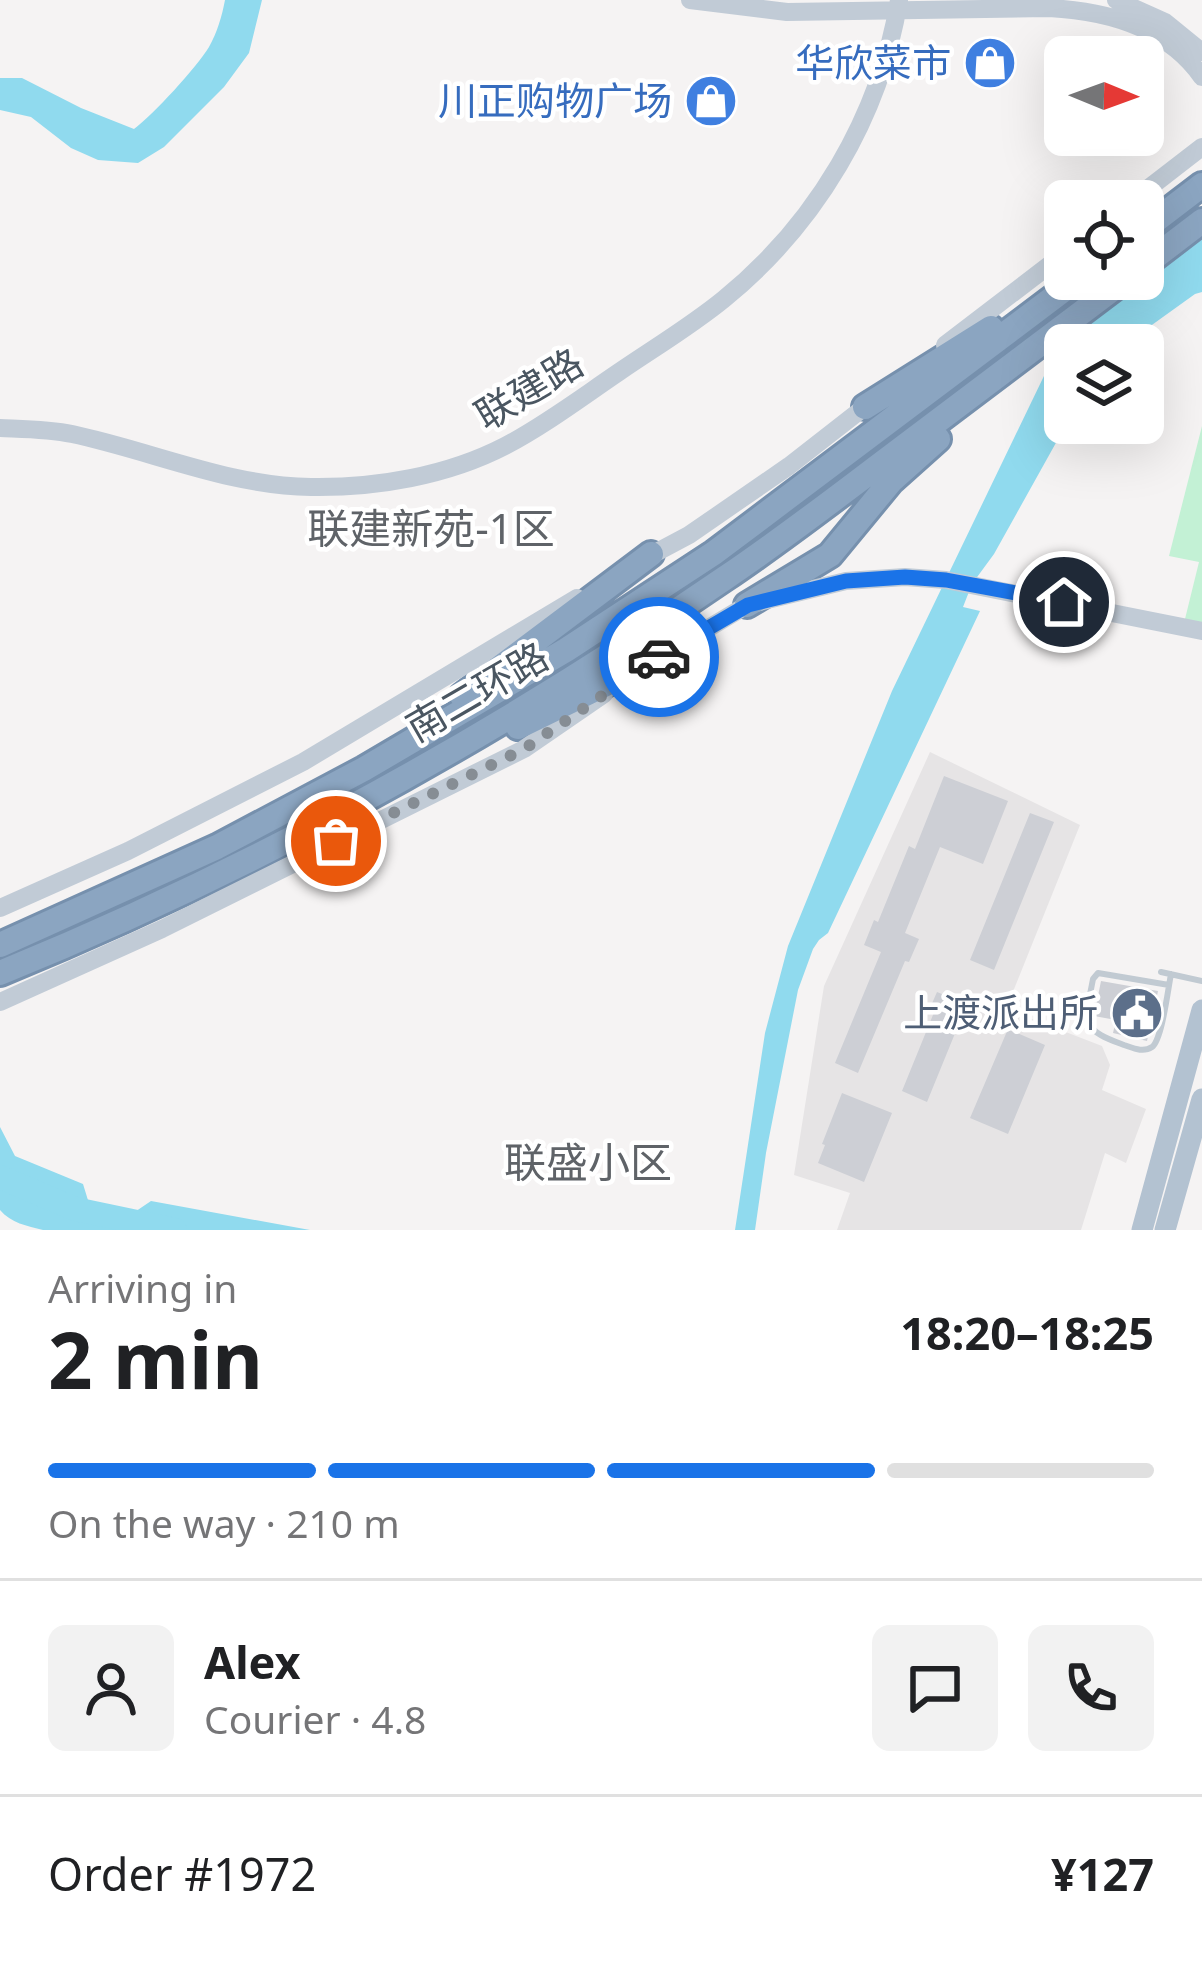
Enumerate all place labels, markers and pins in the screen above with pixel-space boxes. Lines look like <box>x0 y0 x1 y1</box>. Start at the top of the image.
place label: 华欣菜市 <box>795 35 951 88</box>
shop icon: 华欣菜市 <box>962 35 1018 91</box>
place label: 川正购物广场 <box>438 73 672 126</box>
shop icon: 川正购物广场 <box>683 73 739 129</box>
pin <box>1013 551 1115 653</box>
pin <box>285 790 387 892</box>
place label: 上渡派出所 <box>903 985 1098 1038</box>
public building icon: 上渡派出所 <box>1109 985 1165 1041</box>

